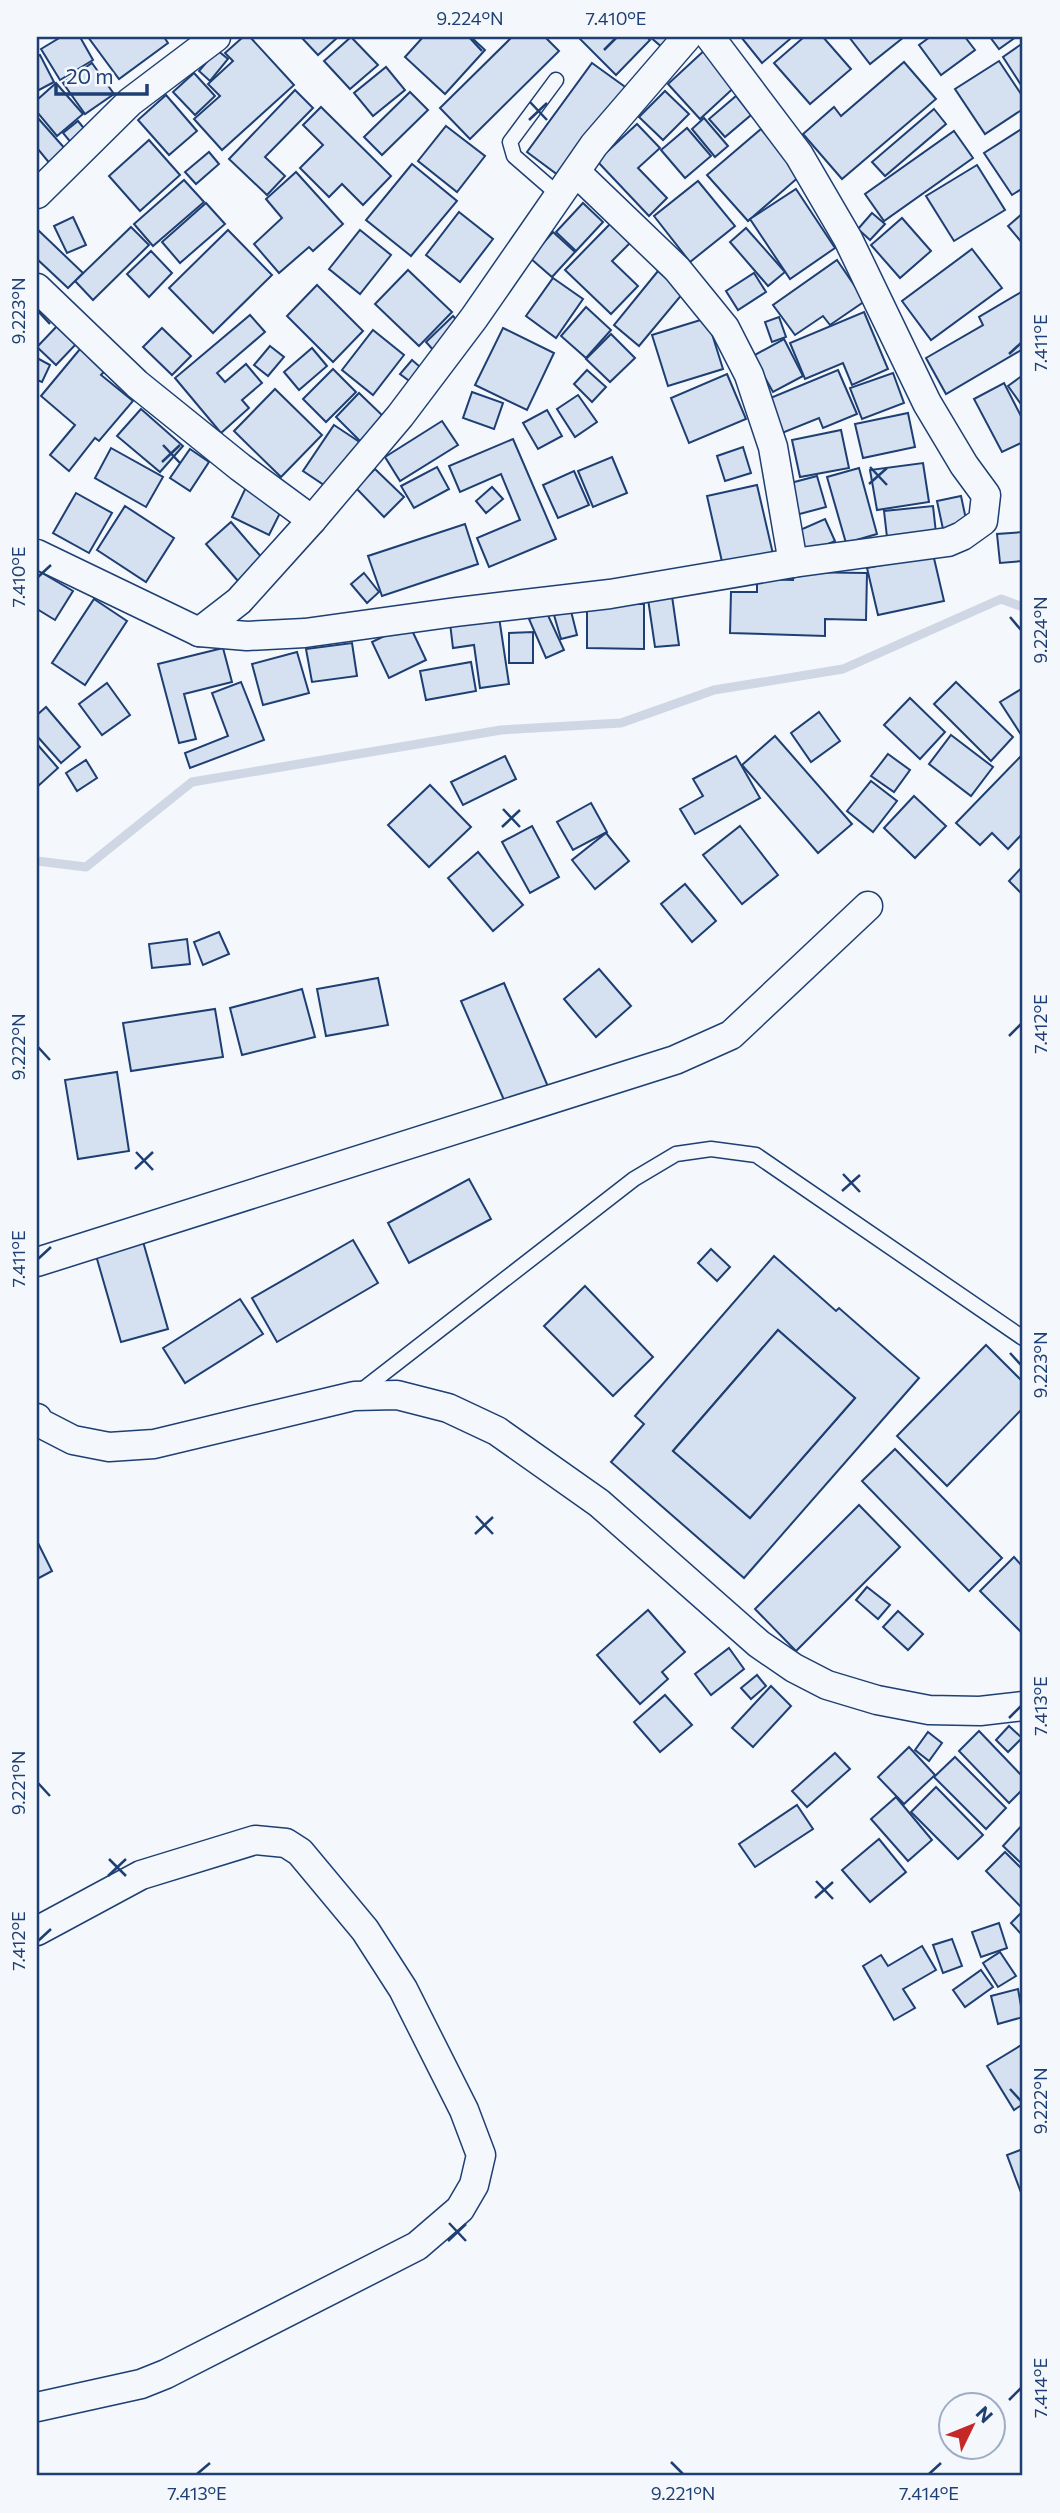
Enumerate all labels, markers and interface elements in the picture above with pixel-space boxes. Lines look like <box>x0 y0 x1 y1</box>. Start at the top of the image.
text: 9.224°N <box>436 7 504 29</box>
text: 7.410°E <box>585 7 647 29</box>
scale bar <box>56 52 147 96</box>
text: 20 m <box>66 63 114 88</box>
text: 9.223°N <box>7 277 29 345</box>
text: 7.411°E <box>1029 314 1051 372</box>
text: 7.410°E <box>7 546 29 608</box>
text: 9.224°N <box>1029 596 1051 664</box>
text: 7.412°E <box>1029 994 1051 1054</box>
text: 9.222°N <box>7 1014 29 1081</box>
text: 7.411°E <box>7 1230 29 1288</box>
text: 9.223°N <box>1029 1331 1051 1399</box>
text: 7.413°E <box>1029 1676 1051 1736</box>
text: 9.221°N <box>7 1751 29 1815</box>
text: 7.412°E <box>7 1911 29 1971</box>
text: 9.222°N <box>1029 2068 1051 2135</box>
text: 7.414°E <box>1029 2358 1051 2418</box>
north arrow <box>937 2390 1007 2460</box>
text: N <box>972 2401 998 2427</box>
text: 7.413°E <box>167 2482 227 2504</box>
text: 9.221°N <box>651 2482 715 2504</box>
text: 7.414°E <box>899 2482 959 2504</box>

